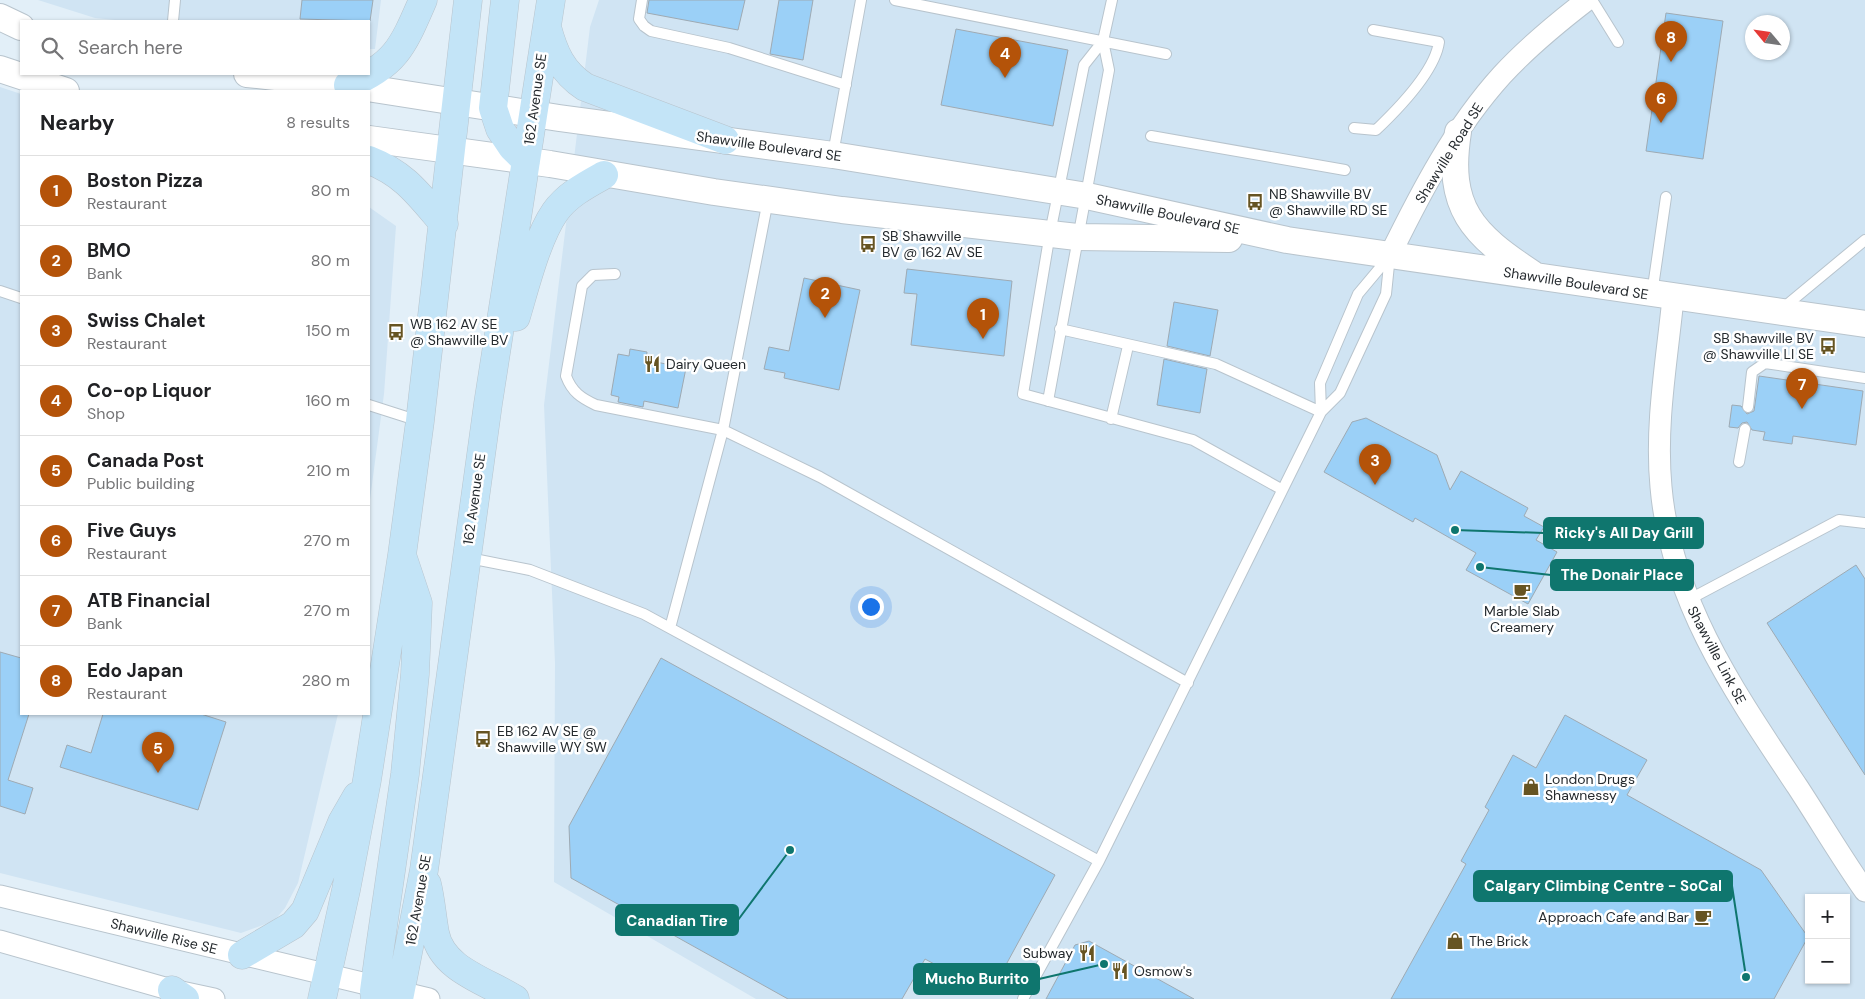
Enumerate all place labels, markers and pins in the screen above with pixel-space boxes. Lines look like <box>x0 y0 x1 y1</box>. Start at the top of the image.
pin: 8 <box>1655 21 1687 62</box>
pin: 4 <box>989 37 1021 78</box>
pin: 6 <box>1645 82 1677 123</box>
place label: NB Shawville BV @ Shawville RD SE <box>1269 185 1388 219</box>
bus stop icon: NB Shawville BV @ Shawville RD SE <box>1245 192 1265 212</box>
place label: SB Shawville BV @ 162 AV SE <box>882 227 983 261</box>
bus stop icon: SB Shawville BV @ 162 AV SE <box>858 234 878 254</box>
pin: 2 <box>809 277 841 318</box>
pin: 1 <box>967 298 999 339</box>
place label: WB 162 AV SE @ Shawville BV <box>410 315 509 349</box>
bus stop icon: WB 162 AV SE @ Shawville BV <box>386 322 406 342</box>
place label: SB Shawville BV @ Shawville LI SE <box>1703 329 1815 363</box>
bus stop icon: SB Shawville BV @ Shawville LI SE <box>1818 336 1838 356</box>
restaurant icon: Dairy Queen <box>642 354 662 374</box>
place label: Dairy Queen <box>666 355 746 373</box>
pin: 7 <box>1786 368 1818 409</box>
pin: 3 <box>1359 444 1391 485</box>
callout: Ricky's All Day Grill <box>1544 518 1703 548</box>
callout: The Donair Place <box>1551 560 1693 590</box>
cafe icon: Marble Slab Creamery <box>1512 581 1532 601</box>
place label: Marble Slab Creamery <box>1484 602 1560 636</box>
place label: EB 162 AV SE @ Shawville WY SW <box>497 722 607 756</box>
bus stop icon: EB 162 AV SE @ Shawville WY SW <box>473 729 493 749</box>
pin: 5 <box>142 732 174 773</box>
place label: London Drugs Shawnessy <box>1545 770 1635 804</box>
shop icon: London Drugs Shawnessy <box>1521 777 1541 797</box>
callout: Calgary Climbing Centre - SoCal <box>1474 871 1732 901</box>
callout: Canadian Tire <box>616 905 738 935</box>
cafe icon: Approach Cafe and Bar <box>1693 907 1713 927</box>
place label: Approach Cafe and Bar <box>1538 908 1689 926</box>
shop icon: The Brick <box>1445 931 1465 951</box>
place label: The Brick <box>1469 932 1529 950</box>
restaurant icon: Subway <box>1077 943 1097 963</box>
place label: Subway <box>1023 944 1073 962</box>
restaurant icon: Osmow's <box>1110 961 1130 981</box>
place label: Osmow's <box>1134 962 1192 980</box>
callout: Mucho Burrito <box>914 964 1039 994</box>

